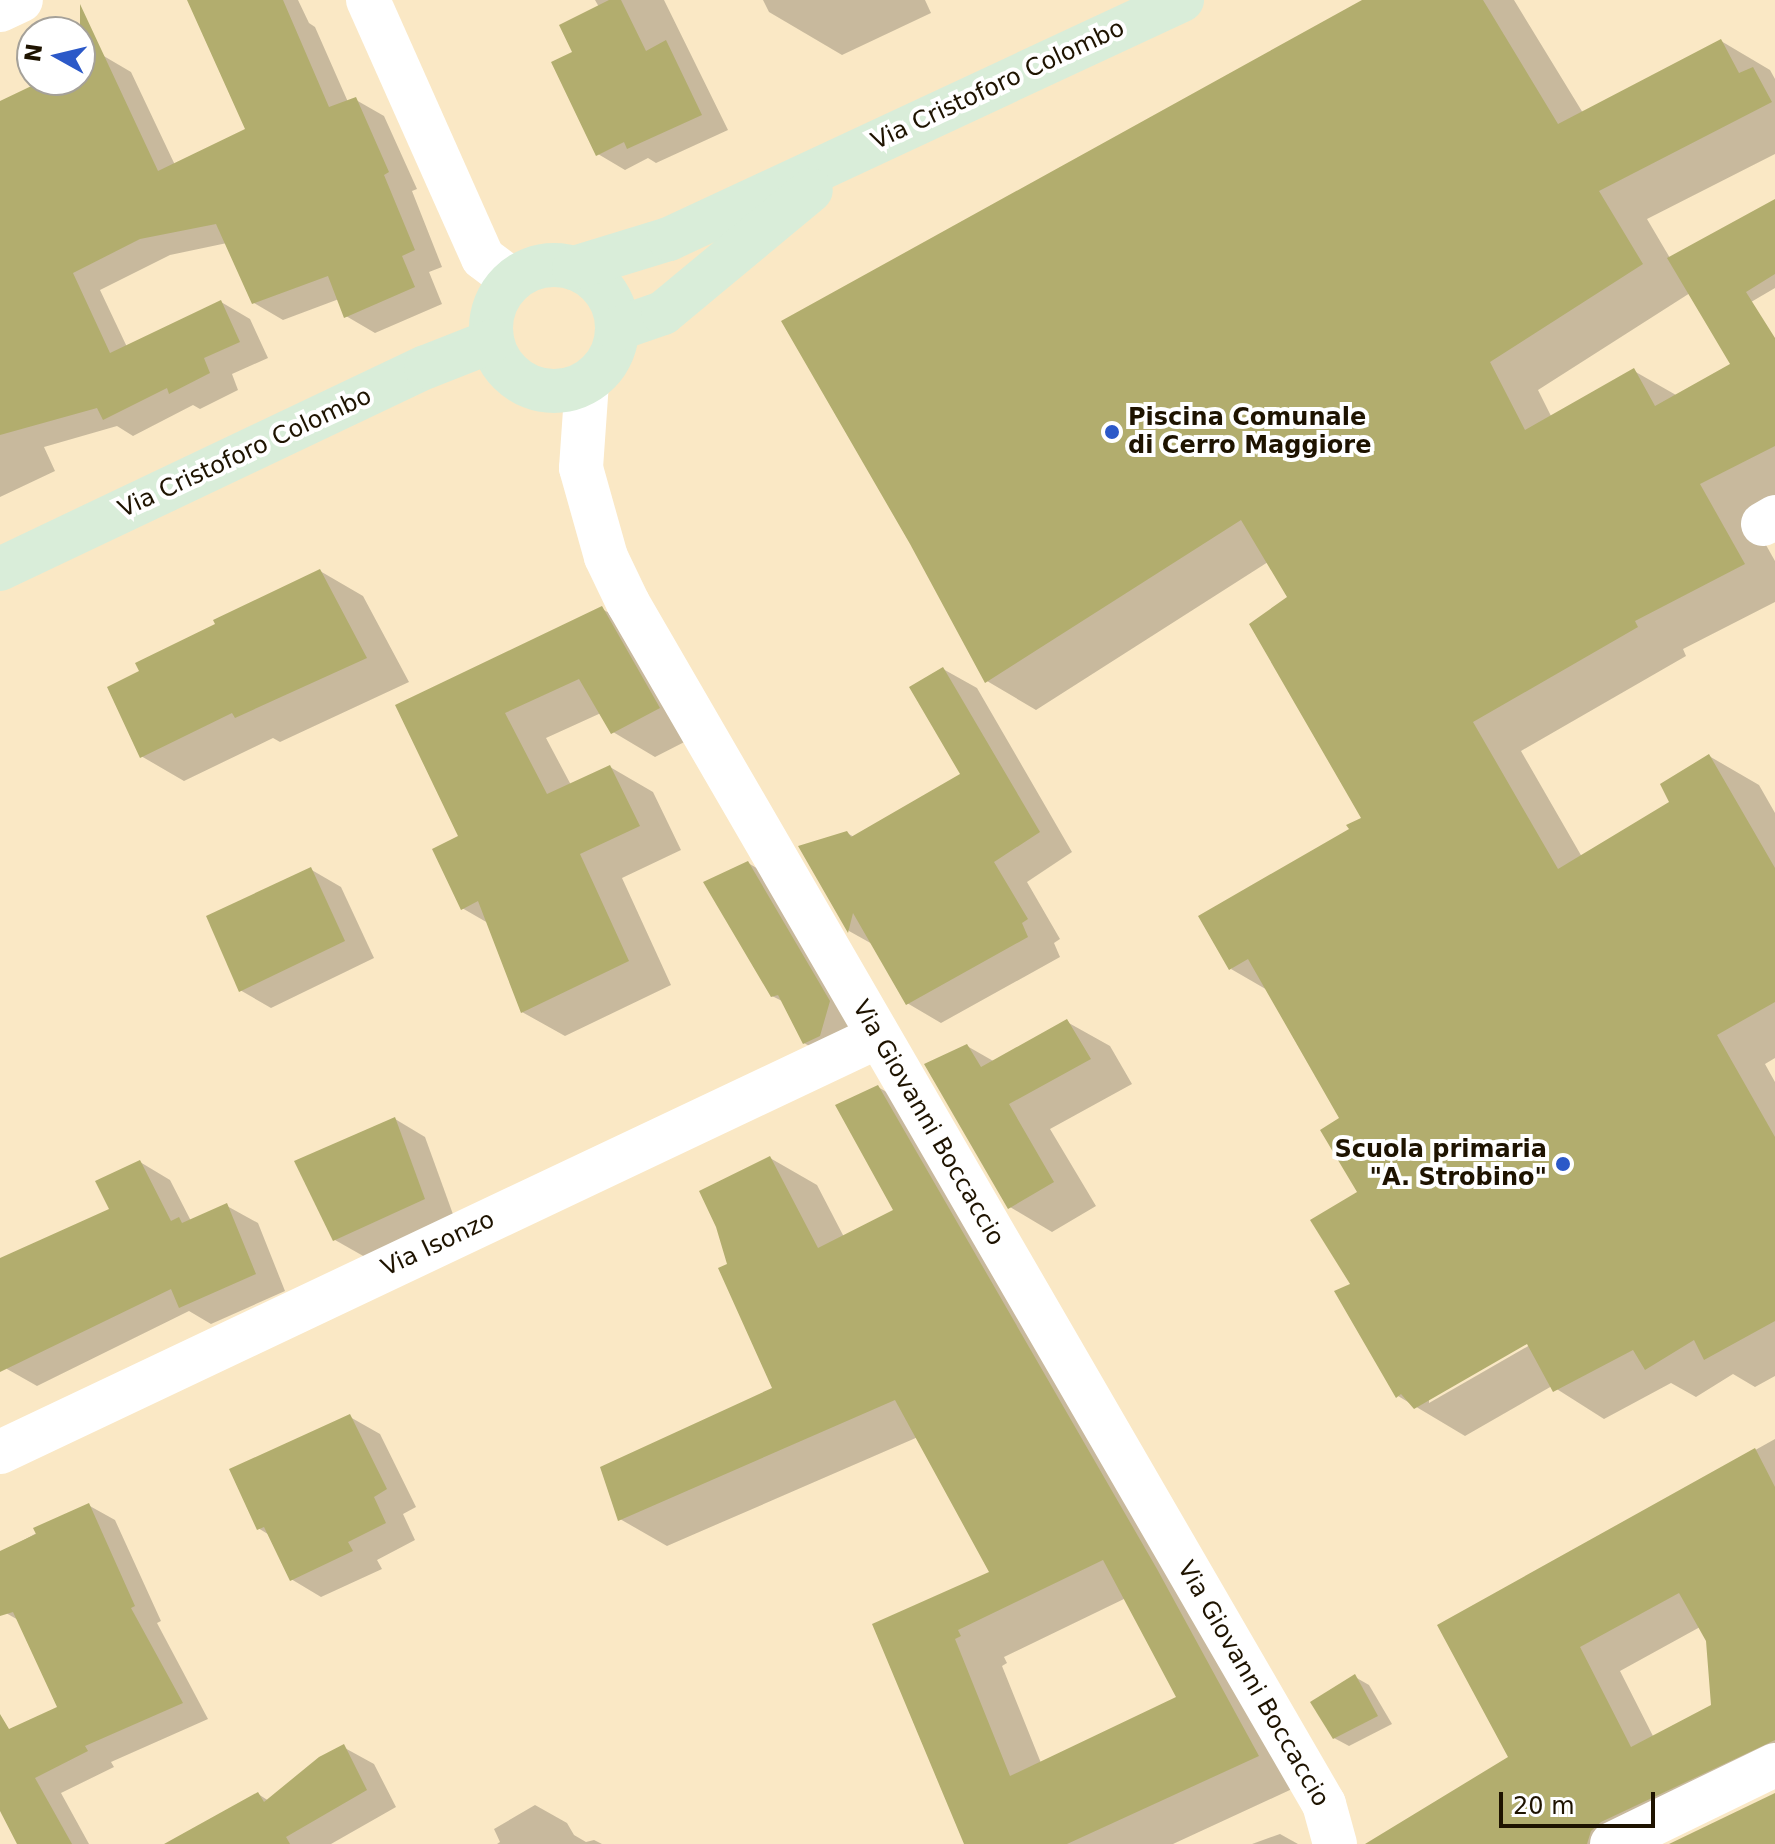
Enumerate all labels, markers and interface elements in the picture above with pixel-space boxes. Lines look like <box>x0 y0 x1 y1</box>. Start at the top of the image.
street label: Via Cristoforo Colombo <box>867 14 1129 156</box>
north arrow <box>16 16 96 96</box>
text: N <box>20 42 47 64</box>
street label: Via Cristoforo Colombo <box>114 382 376 524</box>
place label: Piscina Comunale di Cerro Maggiore <box>1128 404 1371 460</box>
marker: Piscina Comunale di Cerro Maggiore <box>1103 423 1121 441</box>
street label: Via Giovanni Boccaccio <box>846 995 1010 1251</box>
place label: Scuola primaria "A. Strobino" <box>1334 1136 1547 1192</box>
marker: Scuola primaria "A. Strobino" <box>1554 1155 1572 1173</box>
street label: Via Isonzo <box>377 1205 499 1283</box>
street label: Via Giovanni Boccaccio <box>1171 1556 1335 1812</box>
scale bar <box>1503 1776 1659 1826</box>
text: 20 m <box>1513 1792 1575 1820</box>

